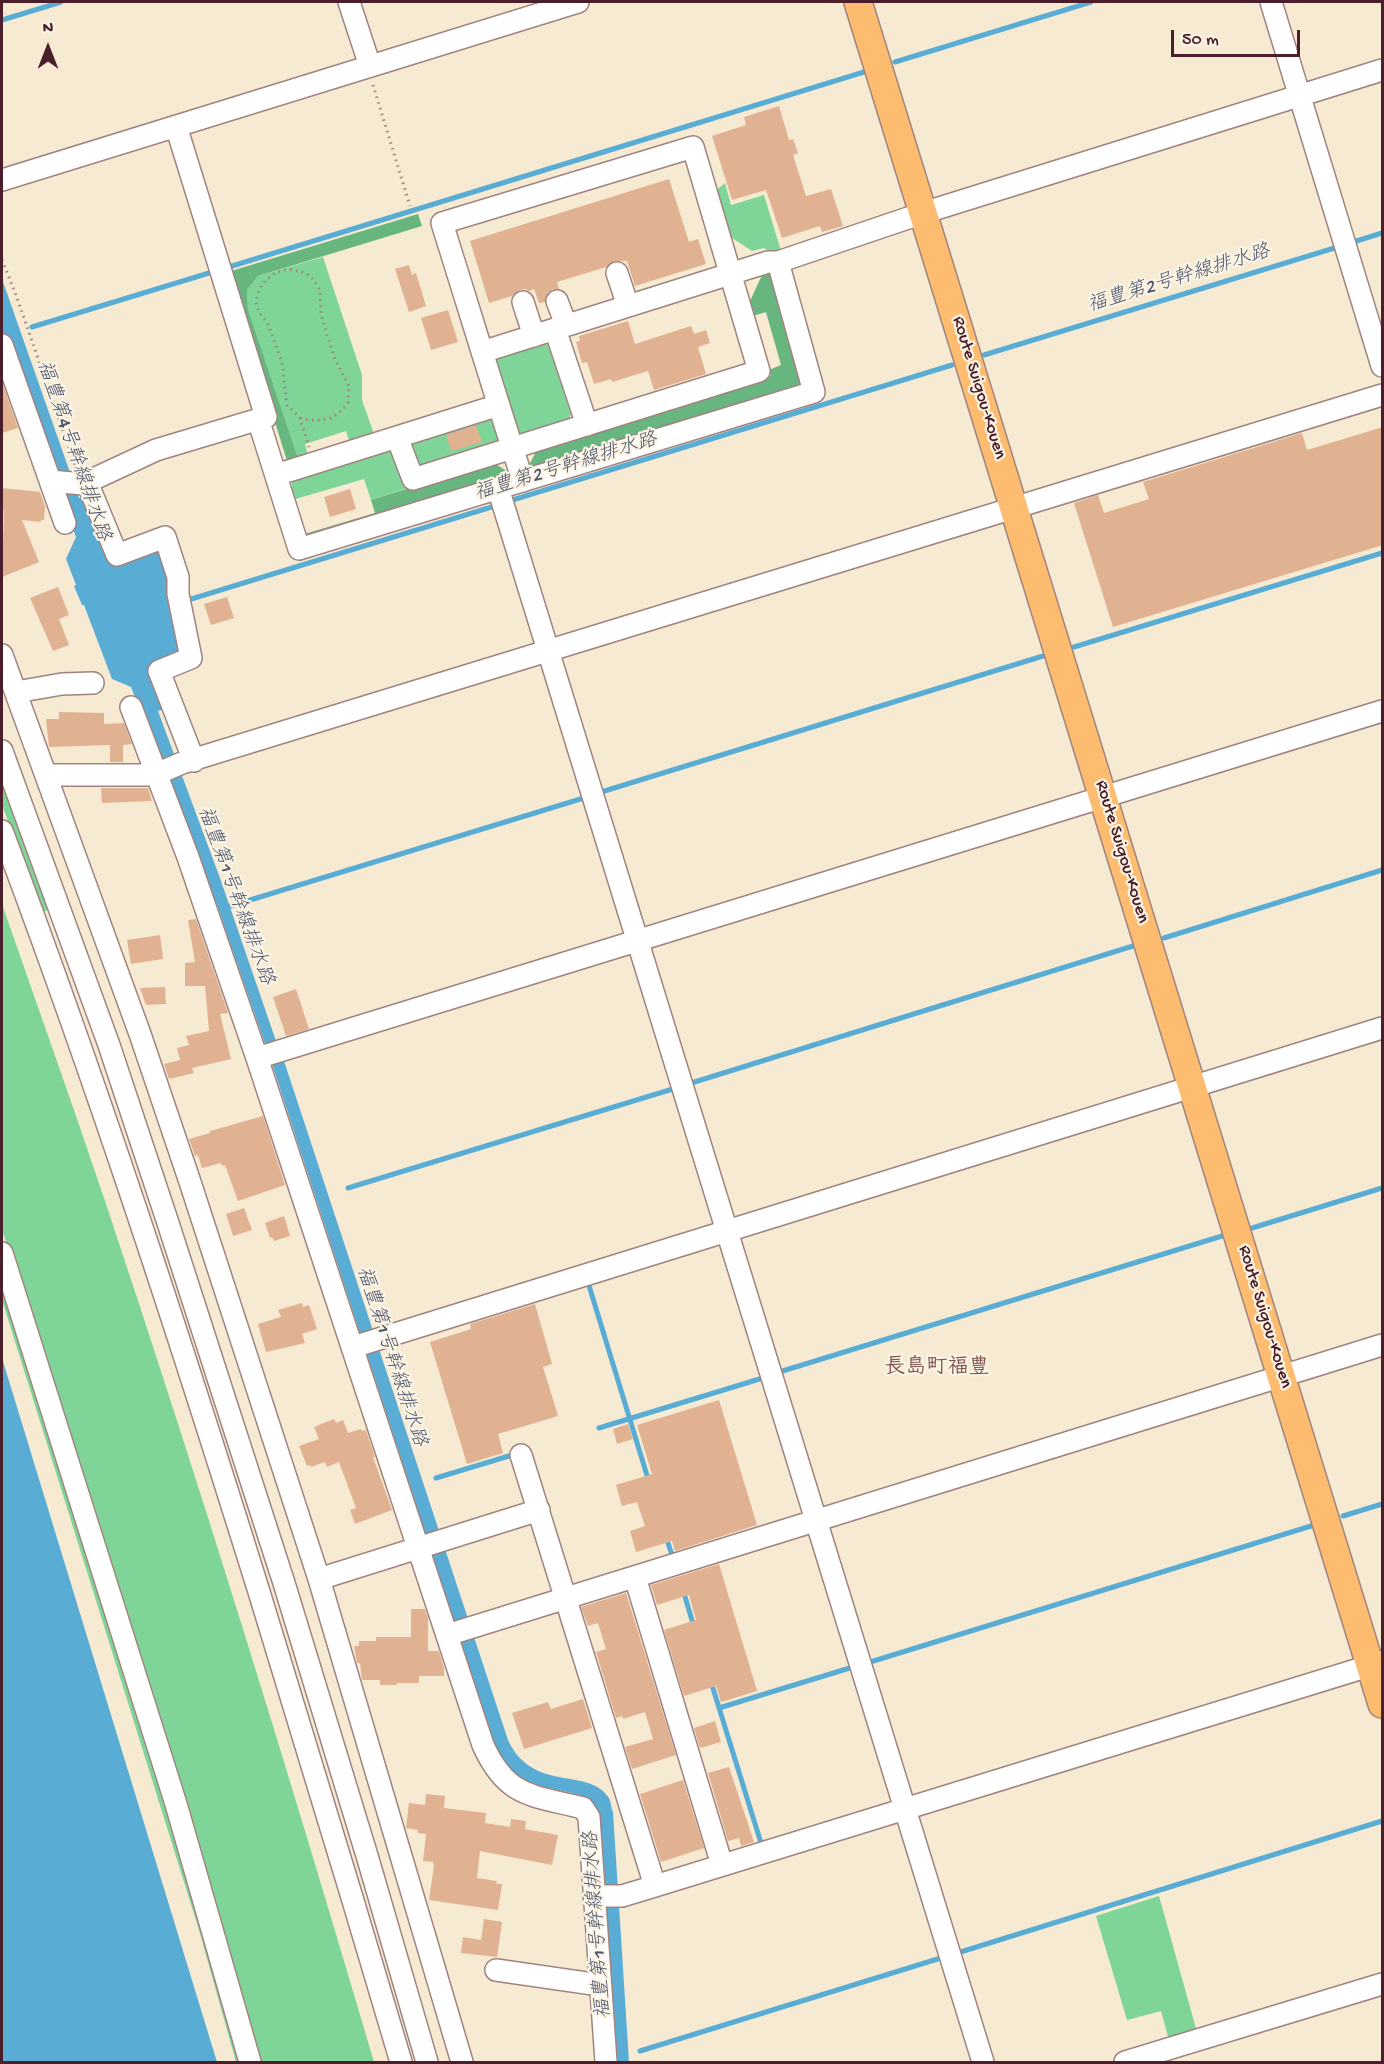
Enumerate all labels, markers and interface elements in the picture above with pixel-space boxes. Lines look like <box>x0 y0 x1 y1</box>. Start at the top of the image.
north arrow <box>18 18 78 78</box>
scale bar <box>1174 18 1303 56</box>
text: N <box>43 20 53 39</box>
text: 50 m <box>1182 30 1219 51</box>
water label: 福豊第2号幹線排水路 <box>1085 241 1273 319</box>
street label: Route Suigou-Kouen <box>946 314 1010 462</box>
water label: 福豊第4号幹線排水路 <box>30 358 114 544</box>
water label: 福豊第2号幹線排水路 <box>472 429 660 507</box>
street label: Route Suigou-Kouen <box>1089 778 1153 926</box>
water label: 福豊第1号幹線排水路 <box>191 804 277 988</box>
street label: Route Suigou-Kouen <box>1232 1243 1296 1391</box>
water label: 福豊第1号幹線排水路 <box>350 1264 430 1450</box>
district label: 長島町福豊 <box>885 1356 989 1382</box>
water label: 福豊第1号幹線排水路 <box>580 1830 618 2020</box>

